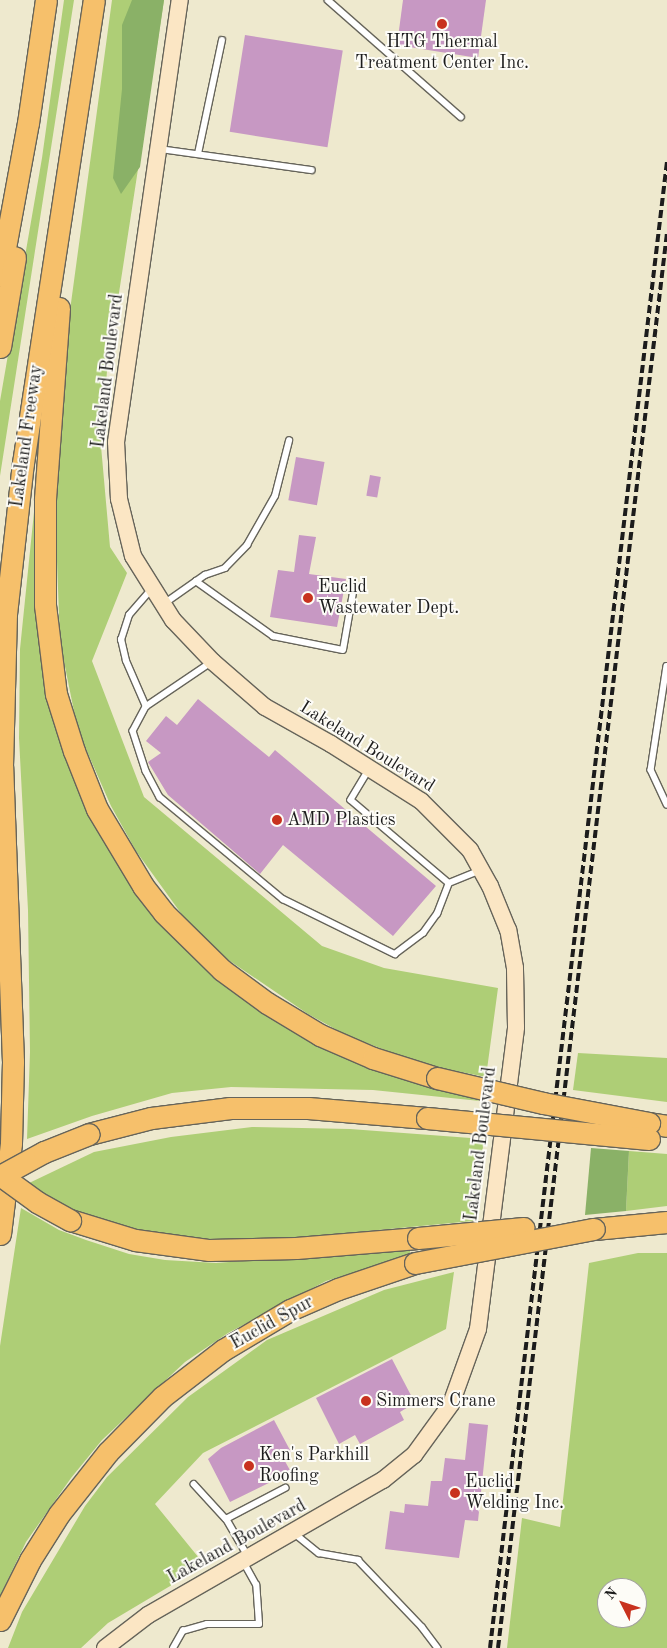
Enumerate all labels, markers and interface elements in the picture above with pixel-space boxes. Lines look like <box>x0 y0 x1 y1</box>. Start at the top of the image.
marker: HTG Thermal Treatment Center Inc. <box>436 18 448 30</box>
place label: HTG Thermal Treatment Center Inc. <box>355 32 529 74</box>
street label: Lakeland Boulevard <box>88 293 128 449</box>
street label: Lakeland Freeway <box>6 363 48 509</box>
place label: Euclid Wastewater Dept. <box>318 577 459 620</box>
marker: Euclid Wastewater Dept. <box>302 592 314 604</box>
street label: Lakeland Boulevard <box>295 697 439 797</box>
place label: AMD Plastics <box>287 809 396 831</box>
marker: AMD Plastics <box>271 814 283 826</box>
street label: Lakeland Boulevard <box>461 1066 501 1222</box>
street label: Euclid Spur <box>227 1291 317 1355</box>
place label: Simmers Crane <box>376 1390 495 1412</box>
marker: Simmers Crane <box>360 1395 372 1407</box>
place label: Ken's Parkhill Roofing <box>259 1445 369 1488</box>
marker: Ken's Parkhill Roofing <box>243 1460 255 1472</box>
place label: Euclid Welding Inc. <box>465 1472 564 1515</box>
marker: Euclid Welding Inc. <box>449 1487 461 1499</box>
street label: Lakeland Boulevard <box>164 1495 310 1589</box>
north arrow <box>597 1578 647 1628</box>
text: N <box>603 1585 620 1602</box>

